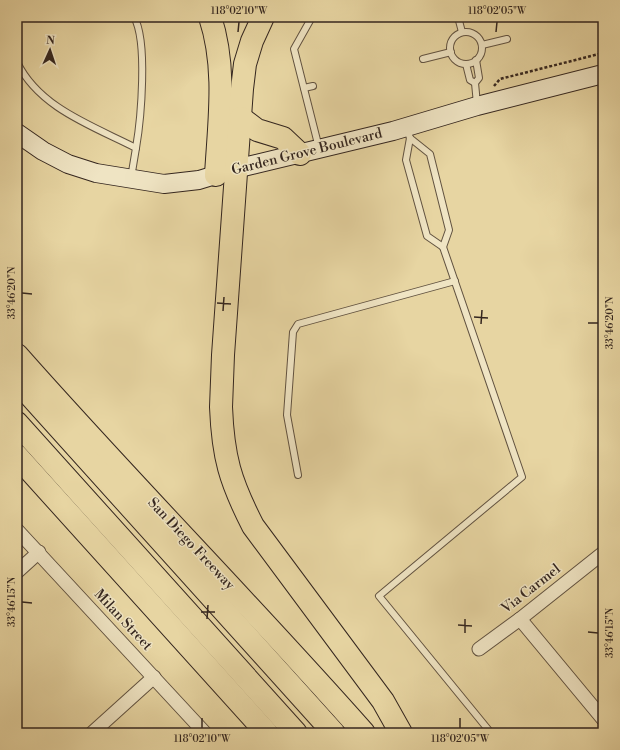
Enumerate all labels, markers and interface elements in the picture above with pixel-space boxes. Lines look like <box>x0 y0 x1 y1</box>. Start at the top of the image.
text: 118°02'10"W <box>211 5 268 17</box>
text: 118°02'05"W <box>468 5 527 17</box>
north arrow <box>30 30 70 70</box>
text: N <box>46 34 55 48</box>
street label: Garden Grove Boulevard <box>230 125 384 179</box>
text: 33°46'20"N <box>6 266 18 319</box>
text: 33°46'20"N <box>604 296 616 349</box>
street label: San Diego Freeway <box>144 494 238 594</box>
street label: Via Carmel <box>497 560 564 618</box>
text: 33°46'15"N <box>6 576 18 627</box>
street label: Milan Street <box>90 586 156 654</box>
text: 33°46'15"N <box>604 607 616 658</box>
text: 118°02'10"W <box>174 733 231 745</box>
text: 118°02'05"W <box>431 733 490 745</box>

